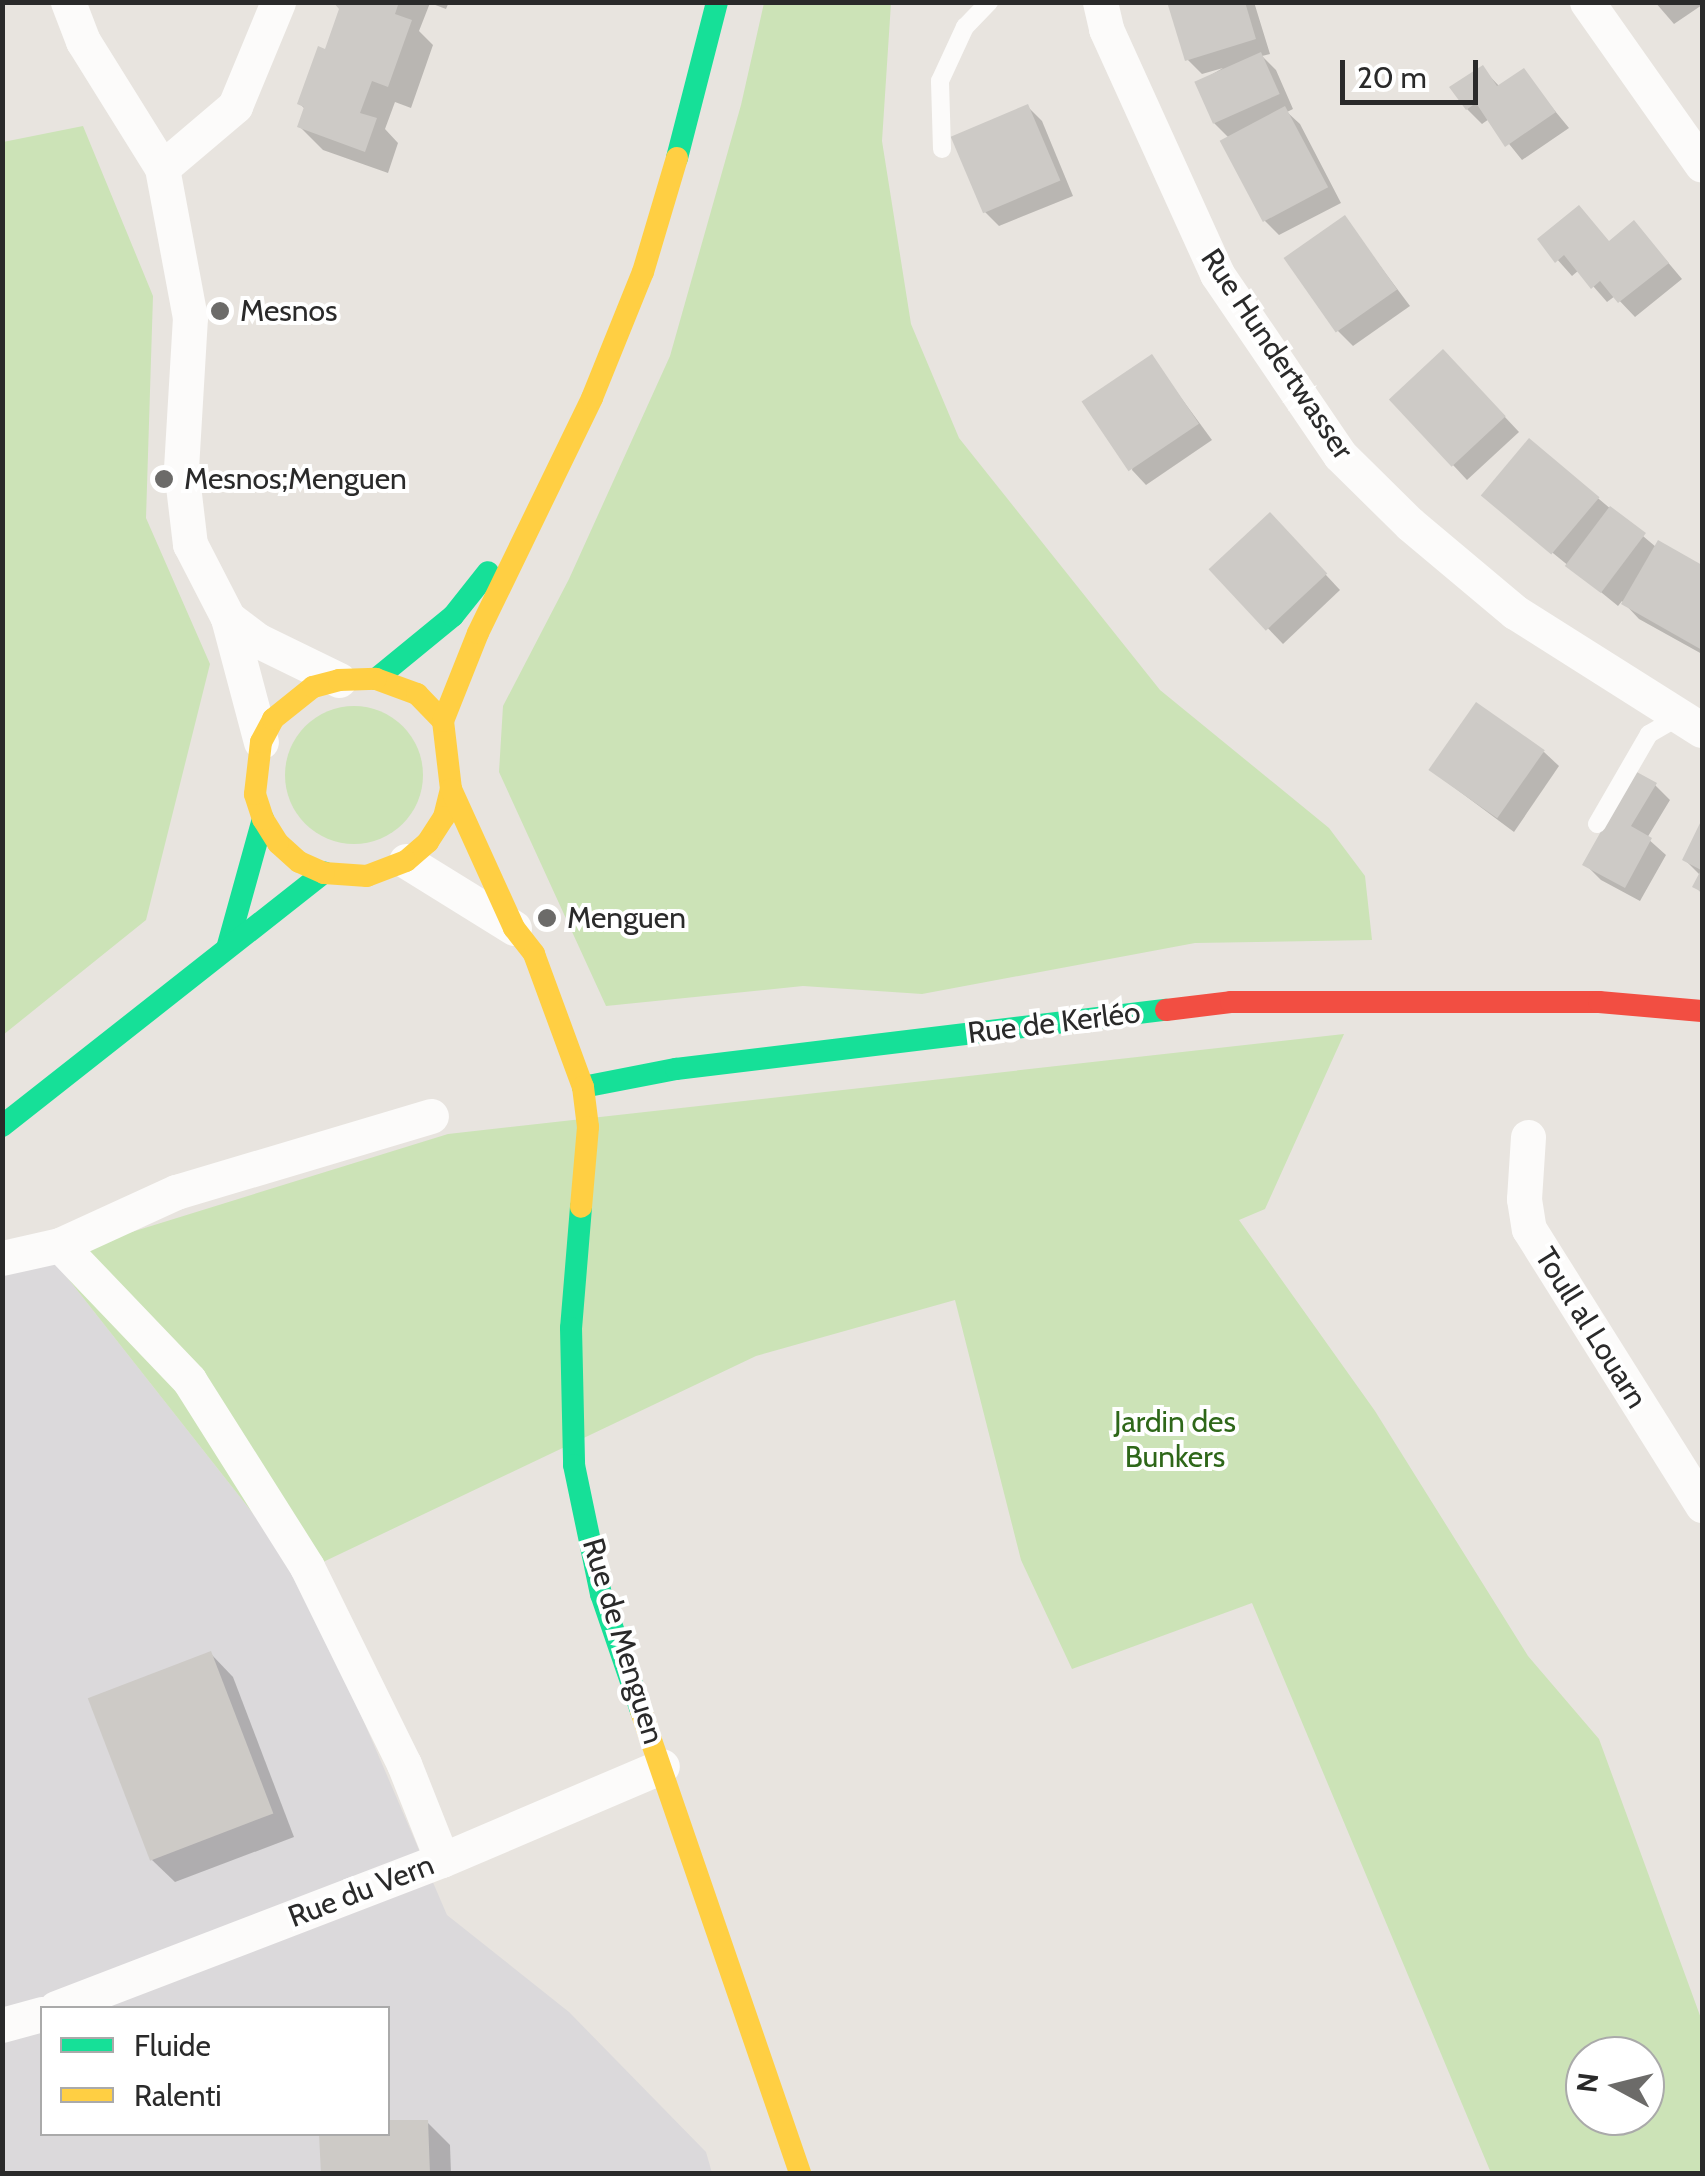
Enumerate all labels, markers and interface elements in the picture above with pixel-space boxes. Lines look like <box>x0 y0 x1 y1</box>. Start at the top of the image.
scale bar <box>1345 40 1482 102</box>
text: 20 m <box>1357 59 1427 96</box>
street label: Rue Hundertwasser <box>1193 242 1361 466</box>
place label: Mesnos <box>240 293 337 329</box>
marker: Mesnos <box>209 300 231 322</box>
place label: Mesnos;Menguen <box>184 461 407 497</box>
marker: Mesnos;Menguen <box>153 468 175 490</box>
place label: Menguen <box>567 900 686 936</box>
marker: Menguen <box>536 907 558 929</box>
street label: Rue de Kerléo <box>965 995 1143 1051</box>
street label: Toull al Louarn <box>1527 1241 1655 1415</box>
park label: Jardin des Bunkers <box>1114 1404 1236 1474</box>
street label: Rue de Menguen <box>575 1534 671 1748</box>
street label: Rue du Vern <box>283 1847 439 1935</box>
legend <box>40 2006 390 2136</box>
text: Fluide <box>134 2027 211 2064</box>
north arrow <box>1565 2036 1665 2136</box>
text: N <box>1569 2071 1605 2094</box>
text: Ralenti <box>134 2077 222 2114</box>

